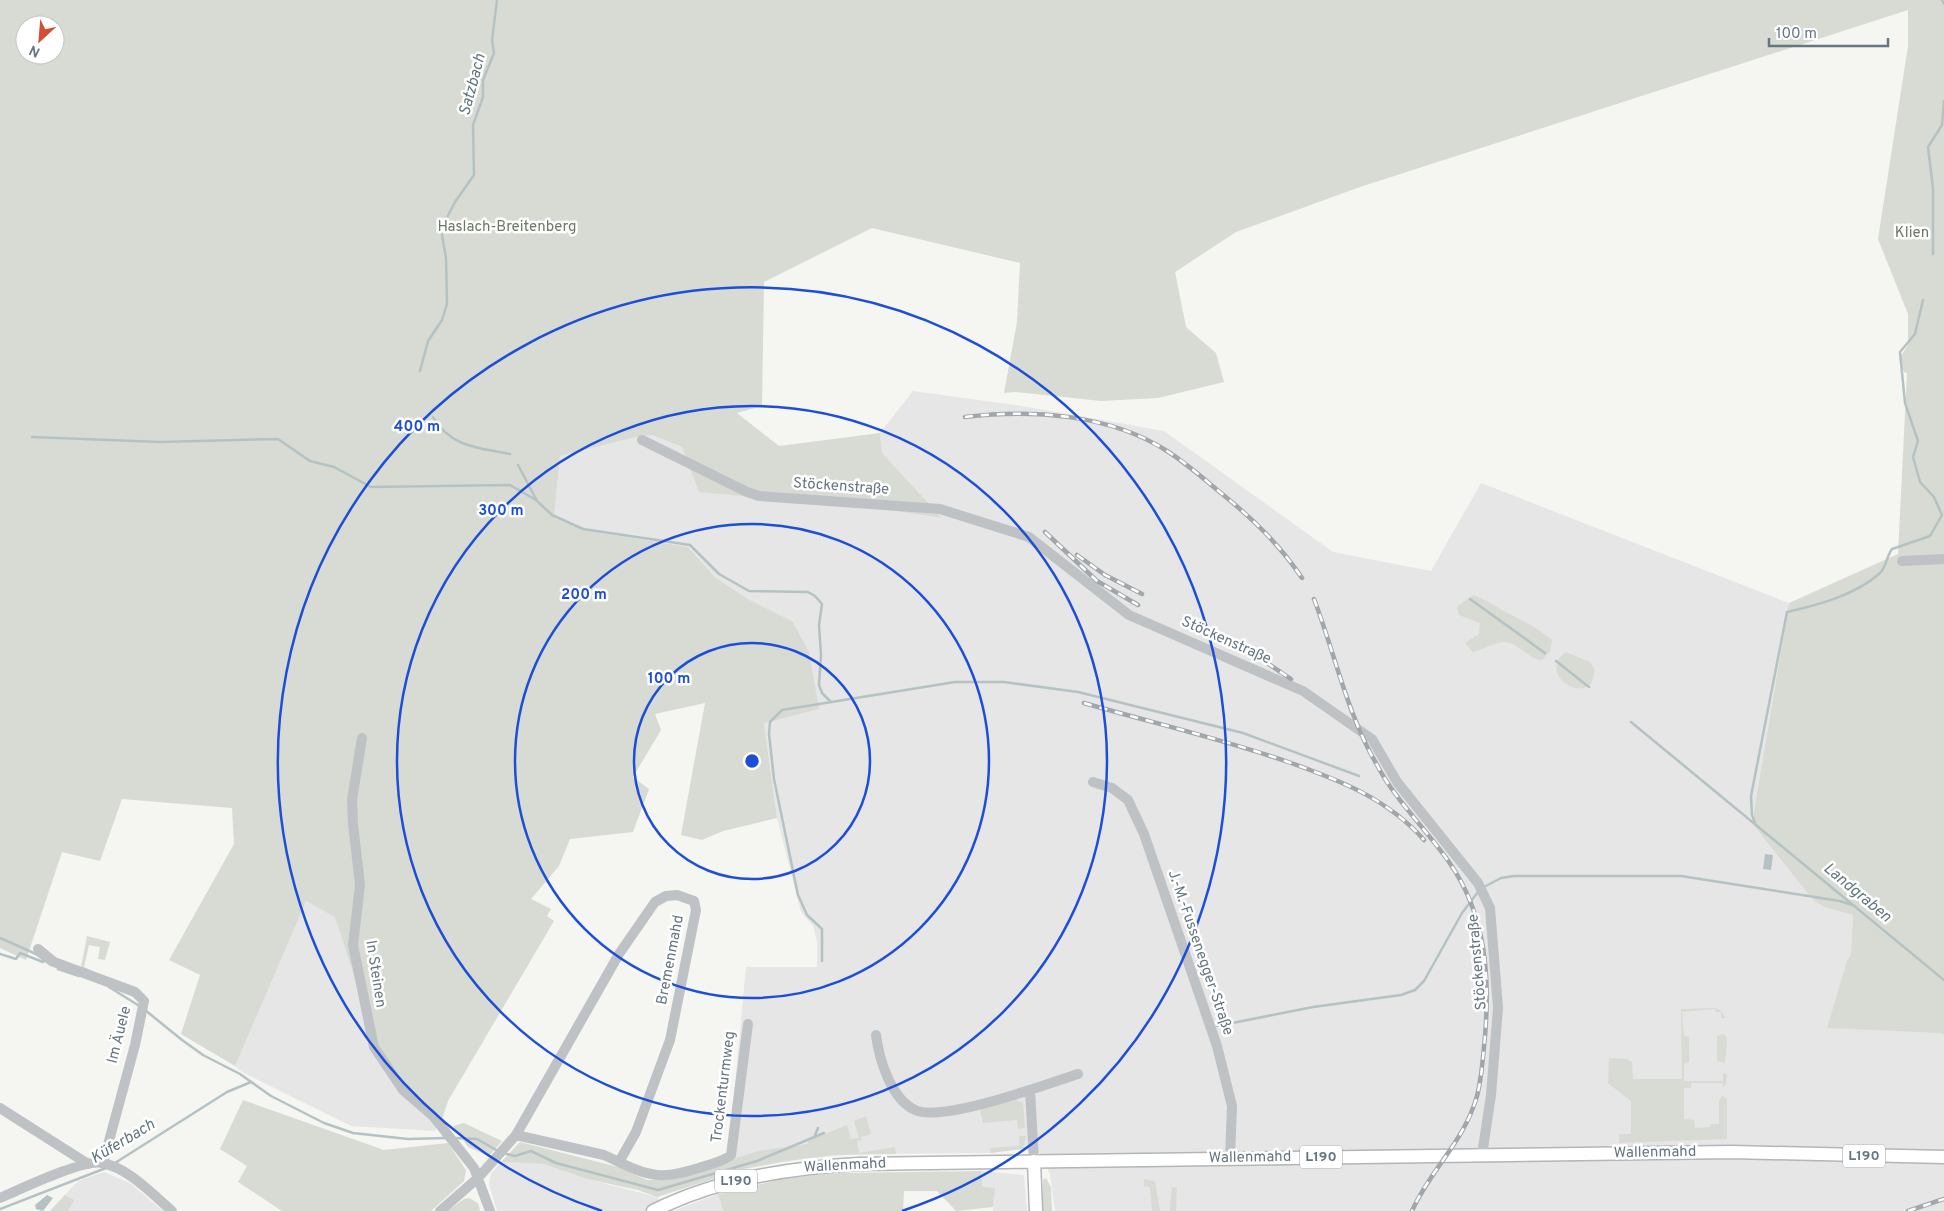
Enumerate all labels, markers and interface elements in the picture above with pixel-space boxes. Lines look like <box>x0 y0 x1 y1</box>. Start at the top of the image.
north arrow <box>15 15 65 65</box>
scale bar <box>1769 15 1888 47</box>
text: 100 m <box>1776 25 1817 44</box>
text: N <box>27 40 43 60</box>
water label: Satzbach <box>455 52 491 118</box>
park label: Haslach-Breitenberg <box>438 218 576 237</box>
park label: Klien <box>1895 224 1929 243</box>
text: 400 m <box>394 418 440 437</box>
street label: Stöckenstraße <box>792 474 890 500</box>
text: 300 m <box>478 502 524 521</box>
text: 200 m <box>561 586 607 605</box>
street label: Stöckenstraße <box>1178 613 1274 669</box>
text: 100 m <box>648 670 690 689</box>
centre of rings <box>743 752 761 770</box>
water label: Landgraben <box>1819 859 1895 928</box>
street label: J.-M.-Fussenegger-Straße <box>1163 868 1237 1038</box>
street label: Bremenmahd <box>653 913 689 1007</box>
street label: Stöckenstraße <box>1464 913 1492 1011</box>
street label: In Steinen <box>360 939 390 1009</box>
street label: Im Äuele <box>103 1004 136 1066</box>
street label: Trockenturmweg <box>708 1030 740 1144</box>
water label: Küferbach <box>87 1115 159 1169</box>
street label: Wallenmahd <box>1614 1143 1696 1163</box>
road number: L190 <box>1843 1144 1885 1168</box>
road number: L190 <box>1300 1146 1342 1168</box>
street label: Wallenmahd <box>1209 1148 1291 1168</box>
street label: Wallenmahd <box>803 1154 887 1178</box>
road number: L190 <box>715 1170 757 1192</box>

